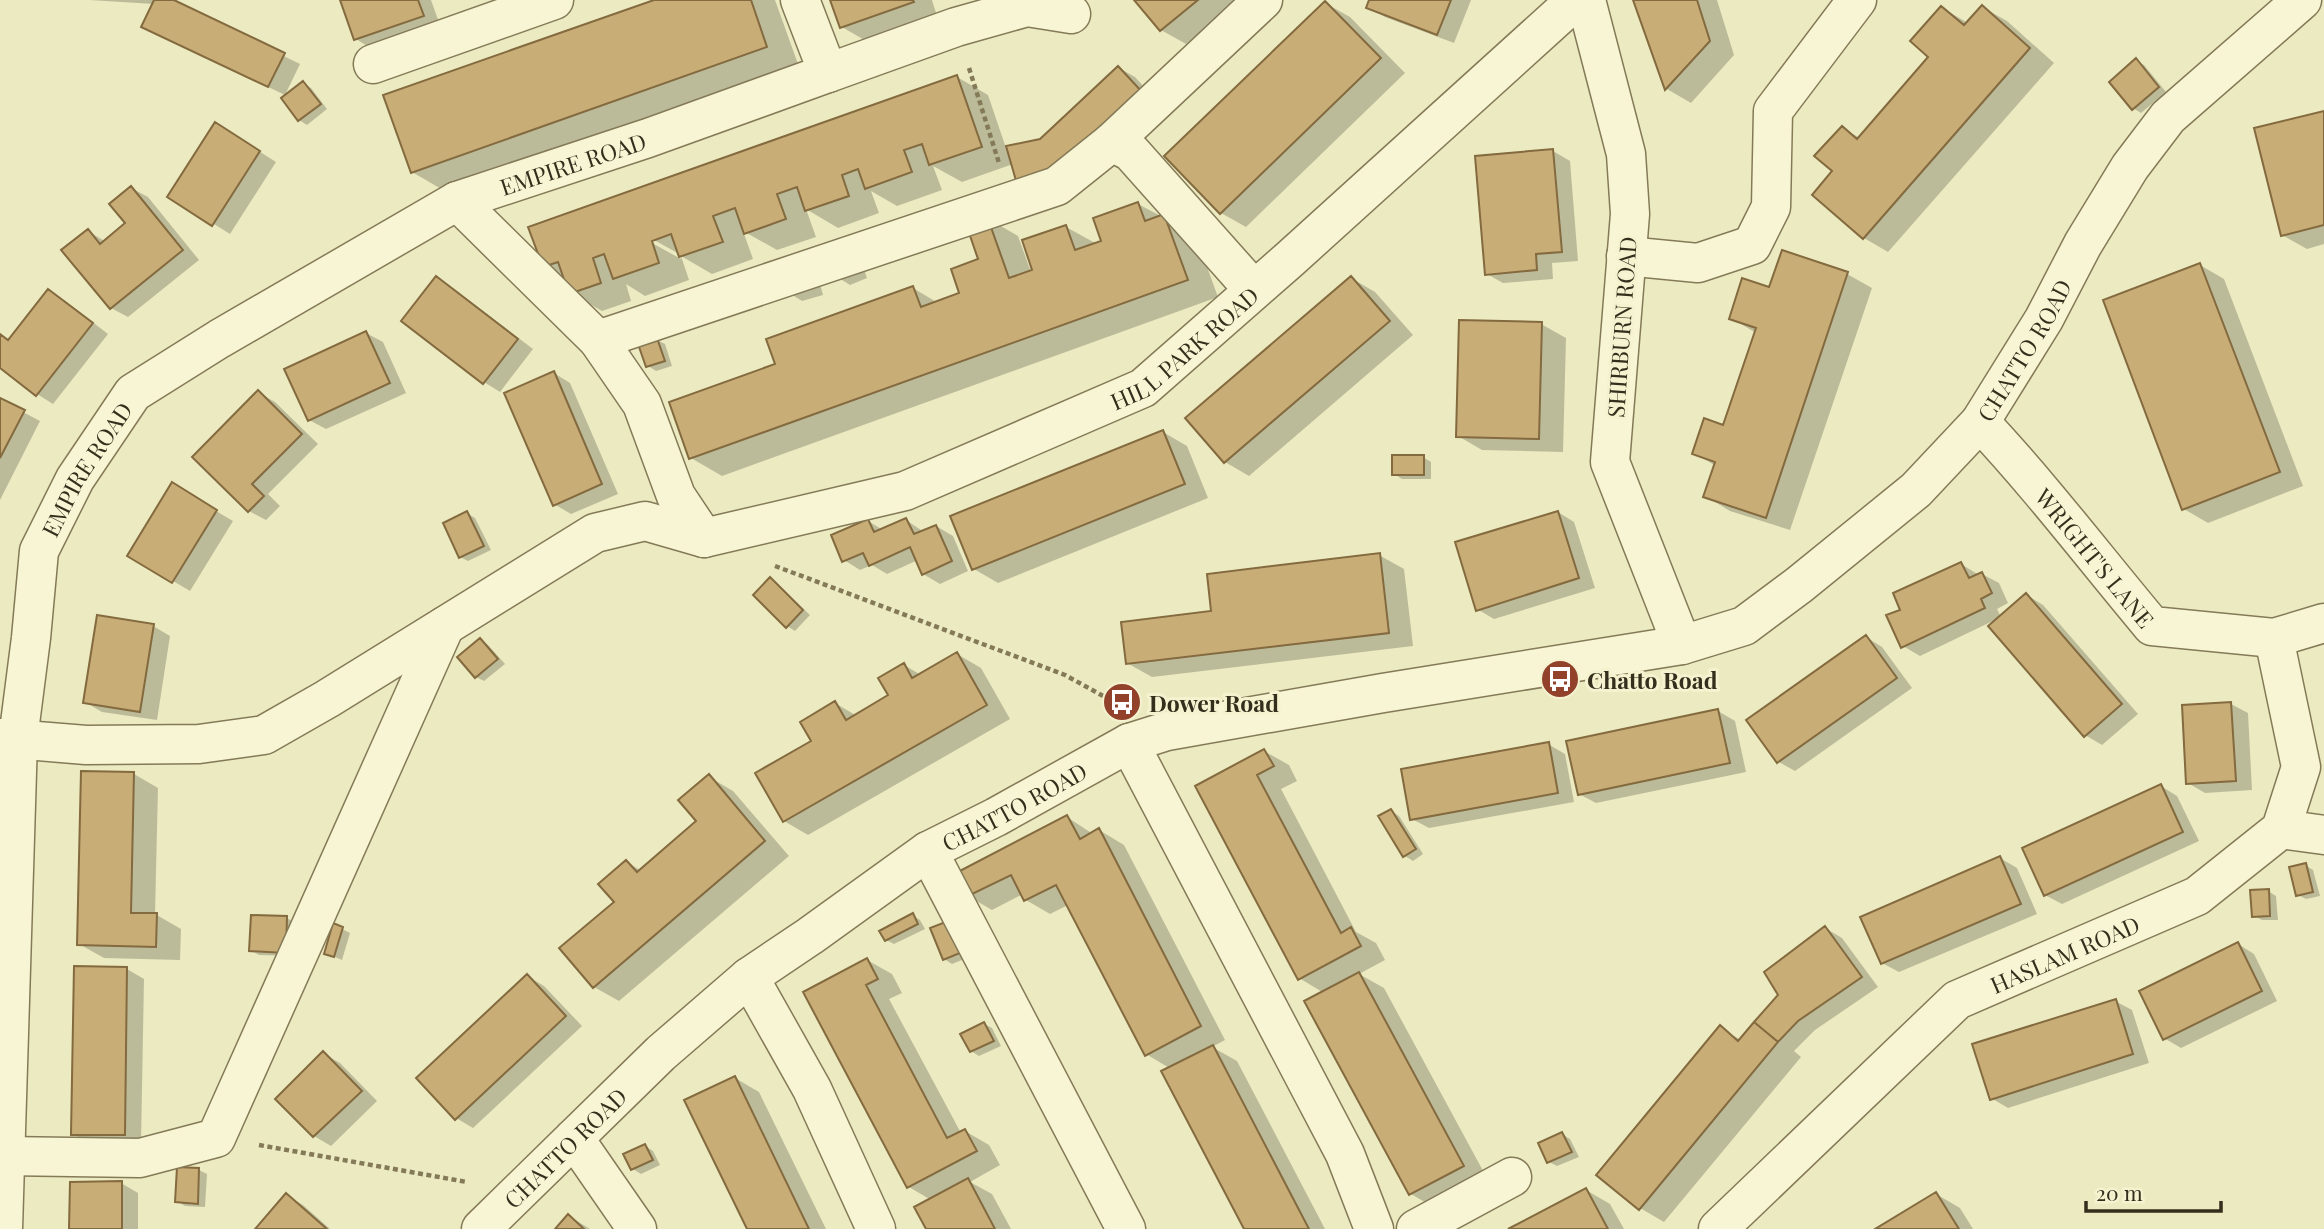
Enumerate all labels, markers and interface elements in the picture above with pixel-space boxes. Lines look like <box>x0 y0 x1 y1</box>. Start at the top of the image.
street label: EMPIRE ROAD <box>495 124 650 201</box>
street label: SHIRBURN ROAD <box>1599 235 1643 419</box>
street label: CHATTO ROAD <box>1969 274 2078 427</box>
street label: HILL PARK ROAD <box>1105 279 1264 416</box>
street label: EMPIRE ROAD <box>33 396 138 541</box>
street label: WRIGHT'S LANE <box>2029 480 2162 634</box>
bus stop icon: Chatto Road <box>1539 658 1581 700</box>
place label: Chatto Road <box>1587 664 1718 695</box>
bus stop icon: Dower Road <box>1101 681 1143 723</box>
place label: Dower Road <box>1149 687 1279 718</box>
street label: CHATTO ROAD <box>936 754 1092 857</box>
street label: HASLAM ROAD <box>1985 907 2144 1000</box>
street label: CHATTO ROAD <box>497 1080 633 1214</box>
scale bar <box>2086 1170 2221 1214</box>
text: 20 m <box>2096 1178 2143 1206</box>

